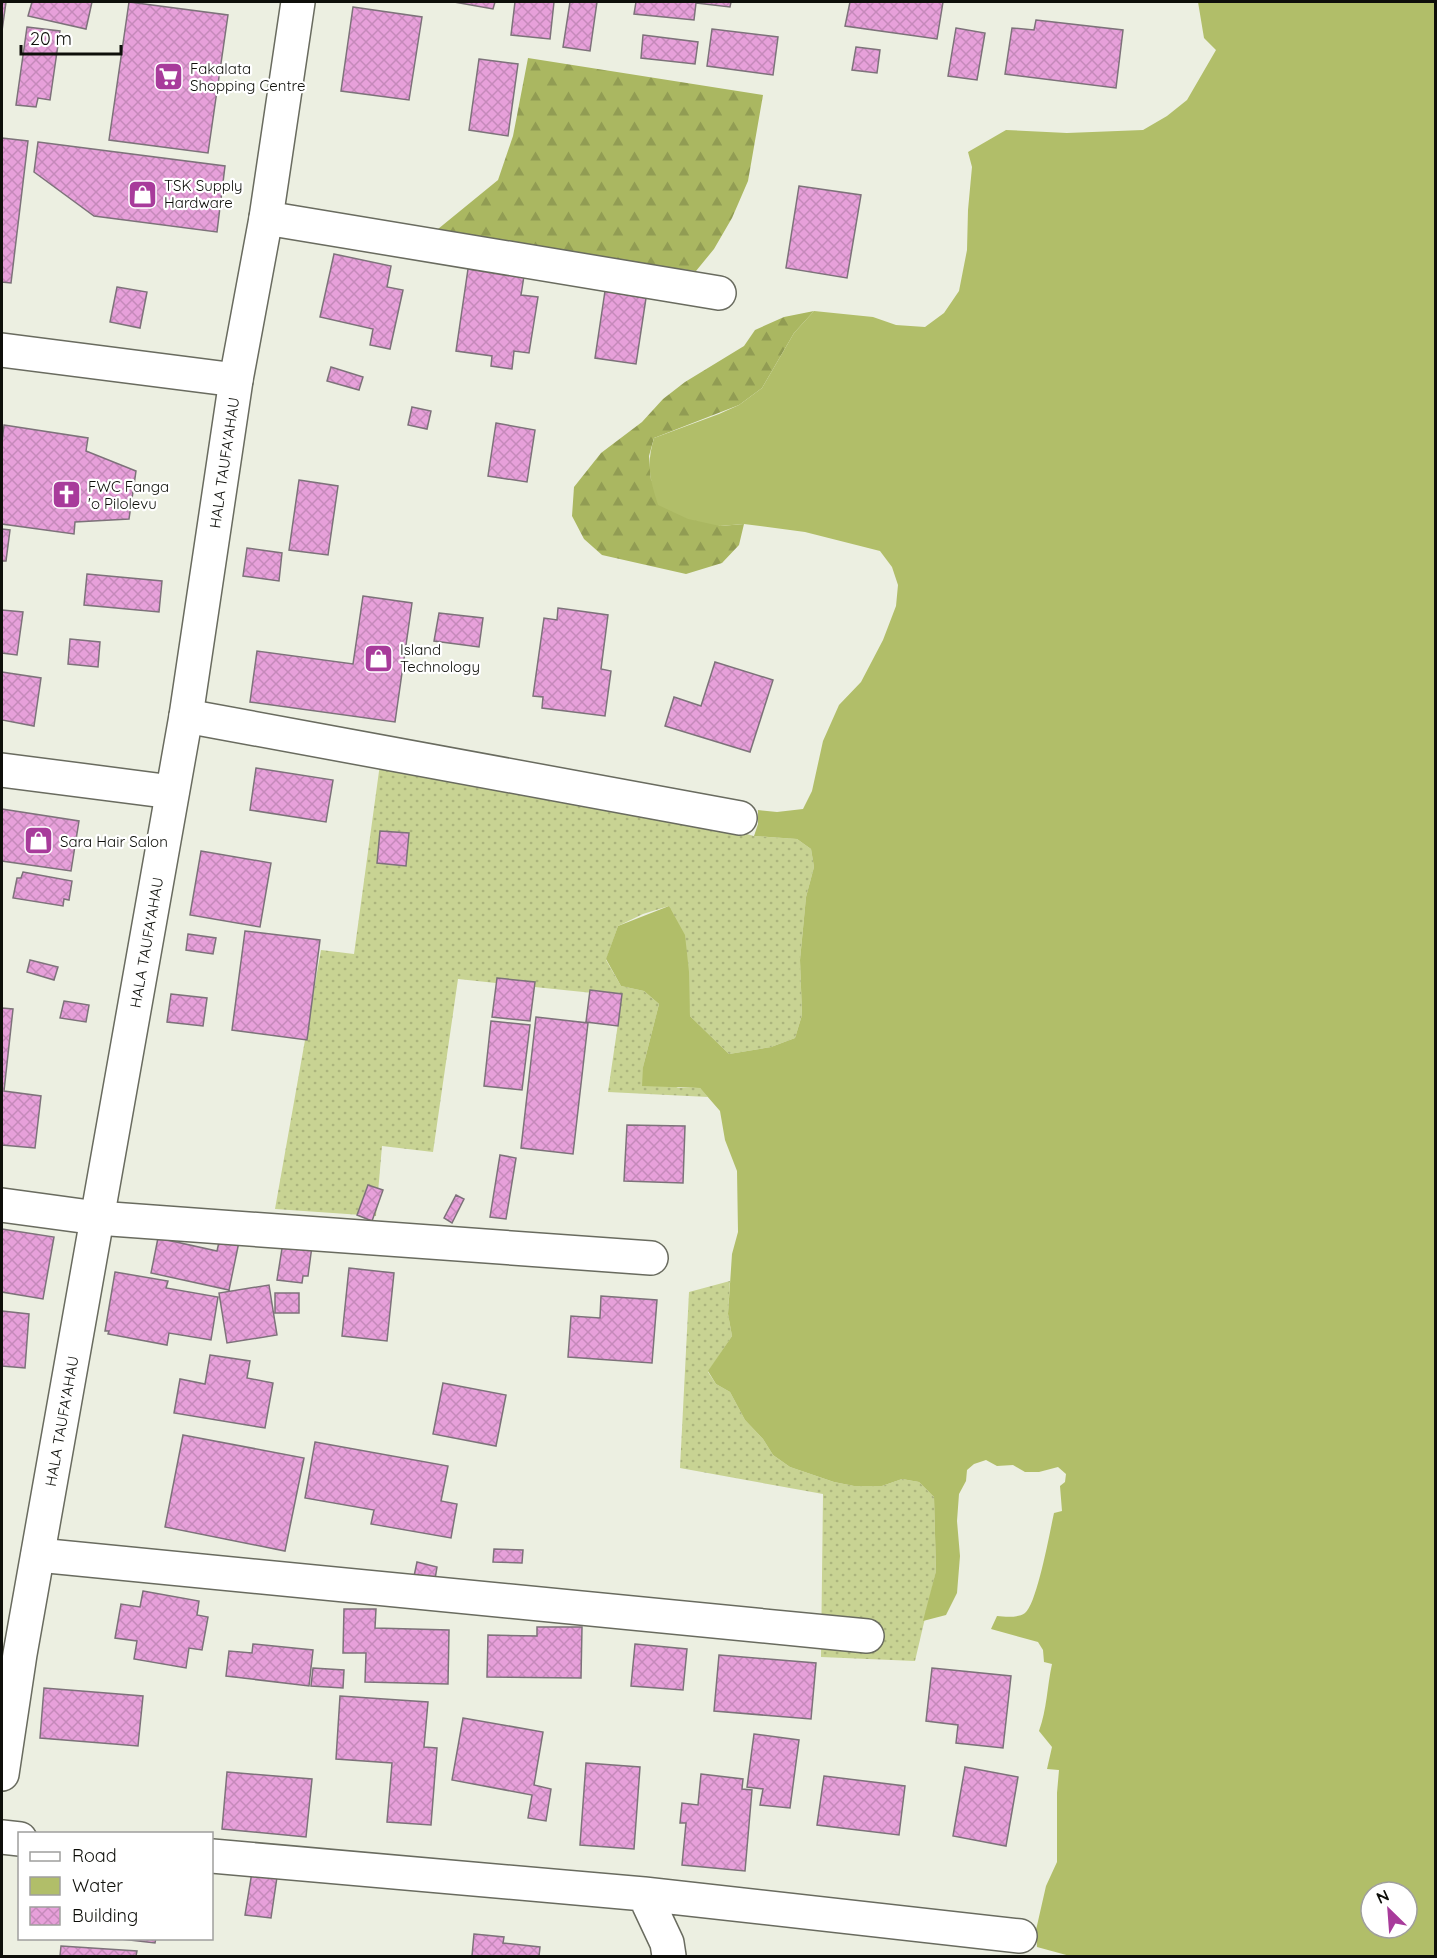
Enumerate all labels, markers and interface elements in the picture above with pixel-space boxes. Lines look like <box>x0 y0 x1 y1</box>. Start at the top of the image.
scale bar <box>21 18 122 56</box>
text: 20 m <box>30 27 72 50</box>
place label: Fakalata Shopping Centre <box>190 59 305 95</box>
supermarket icon: Fakalata Shopping Centre <box>153 61 185 93</box>
place label: TSK Supply Hardware <box>164 176 243 212</box>
shop icon: TSK Supply Hardware <box>127 178 159 210</box>
street label: HALA TAUFA'AHAU <box>205 396 243 530</box>
place label: FWC Fanga 'o Pilolevu <box>88 477 169 513</box>
church icon: FWC Fanga 'o Pilolevu <box>51 479 83 511</box>
place label: Island Technology <box>400 640 480 676</box>
shop icon: Island Technology <box>363 642 395 674</box>
shop icon: Sara Hair Salon <box>23 825 55 857</box>
place label: Sara Hair Salon <box>60 832 168 851</box>
street label: HALA TAUFA'AHAU <box>125 876 167 1009</box>
street label: HALA TAUFA'AHAU <box>40 1354 82 1488</box>
legend <box>18 1832 213 1940</box>
text: Road <box>72 1844 117 1867</box>
text: Water <box>72 1874 123 1897</box>
north arrow <box>1359 1880 1419 1940</box>
text: N <box>1373 1885 1392 1908</box>
text: Building <box>72 1904 138 1927</box>

